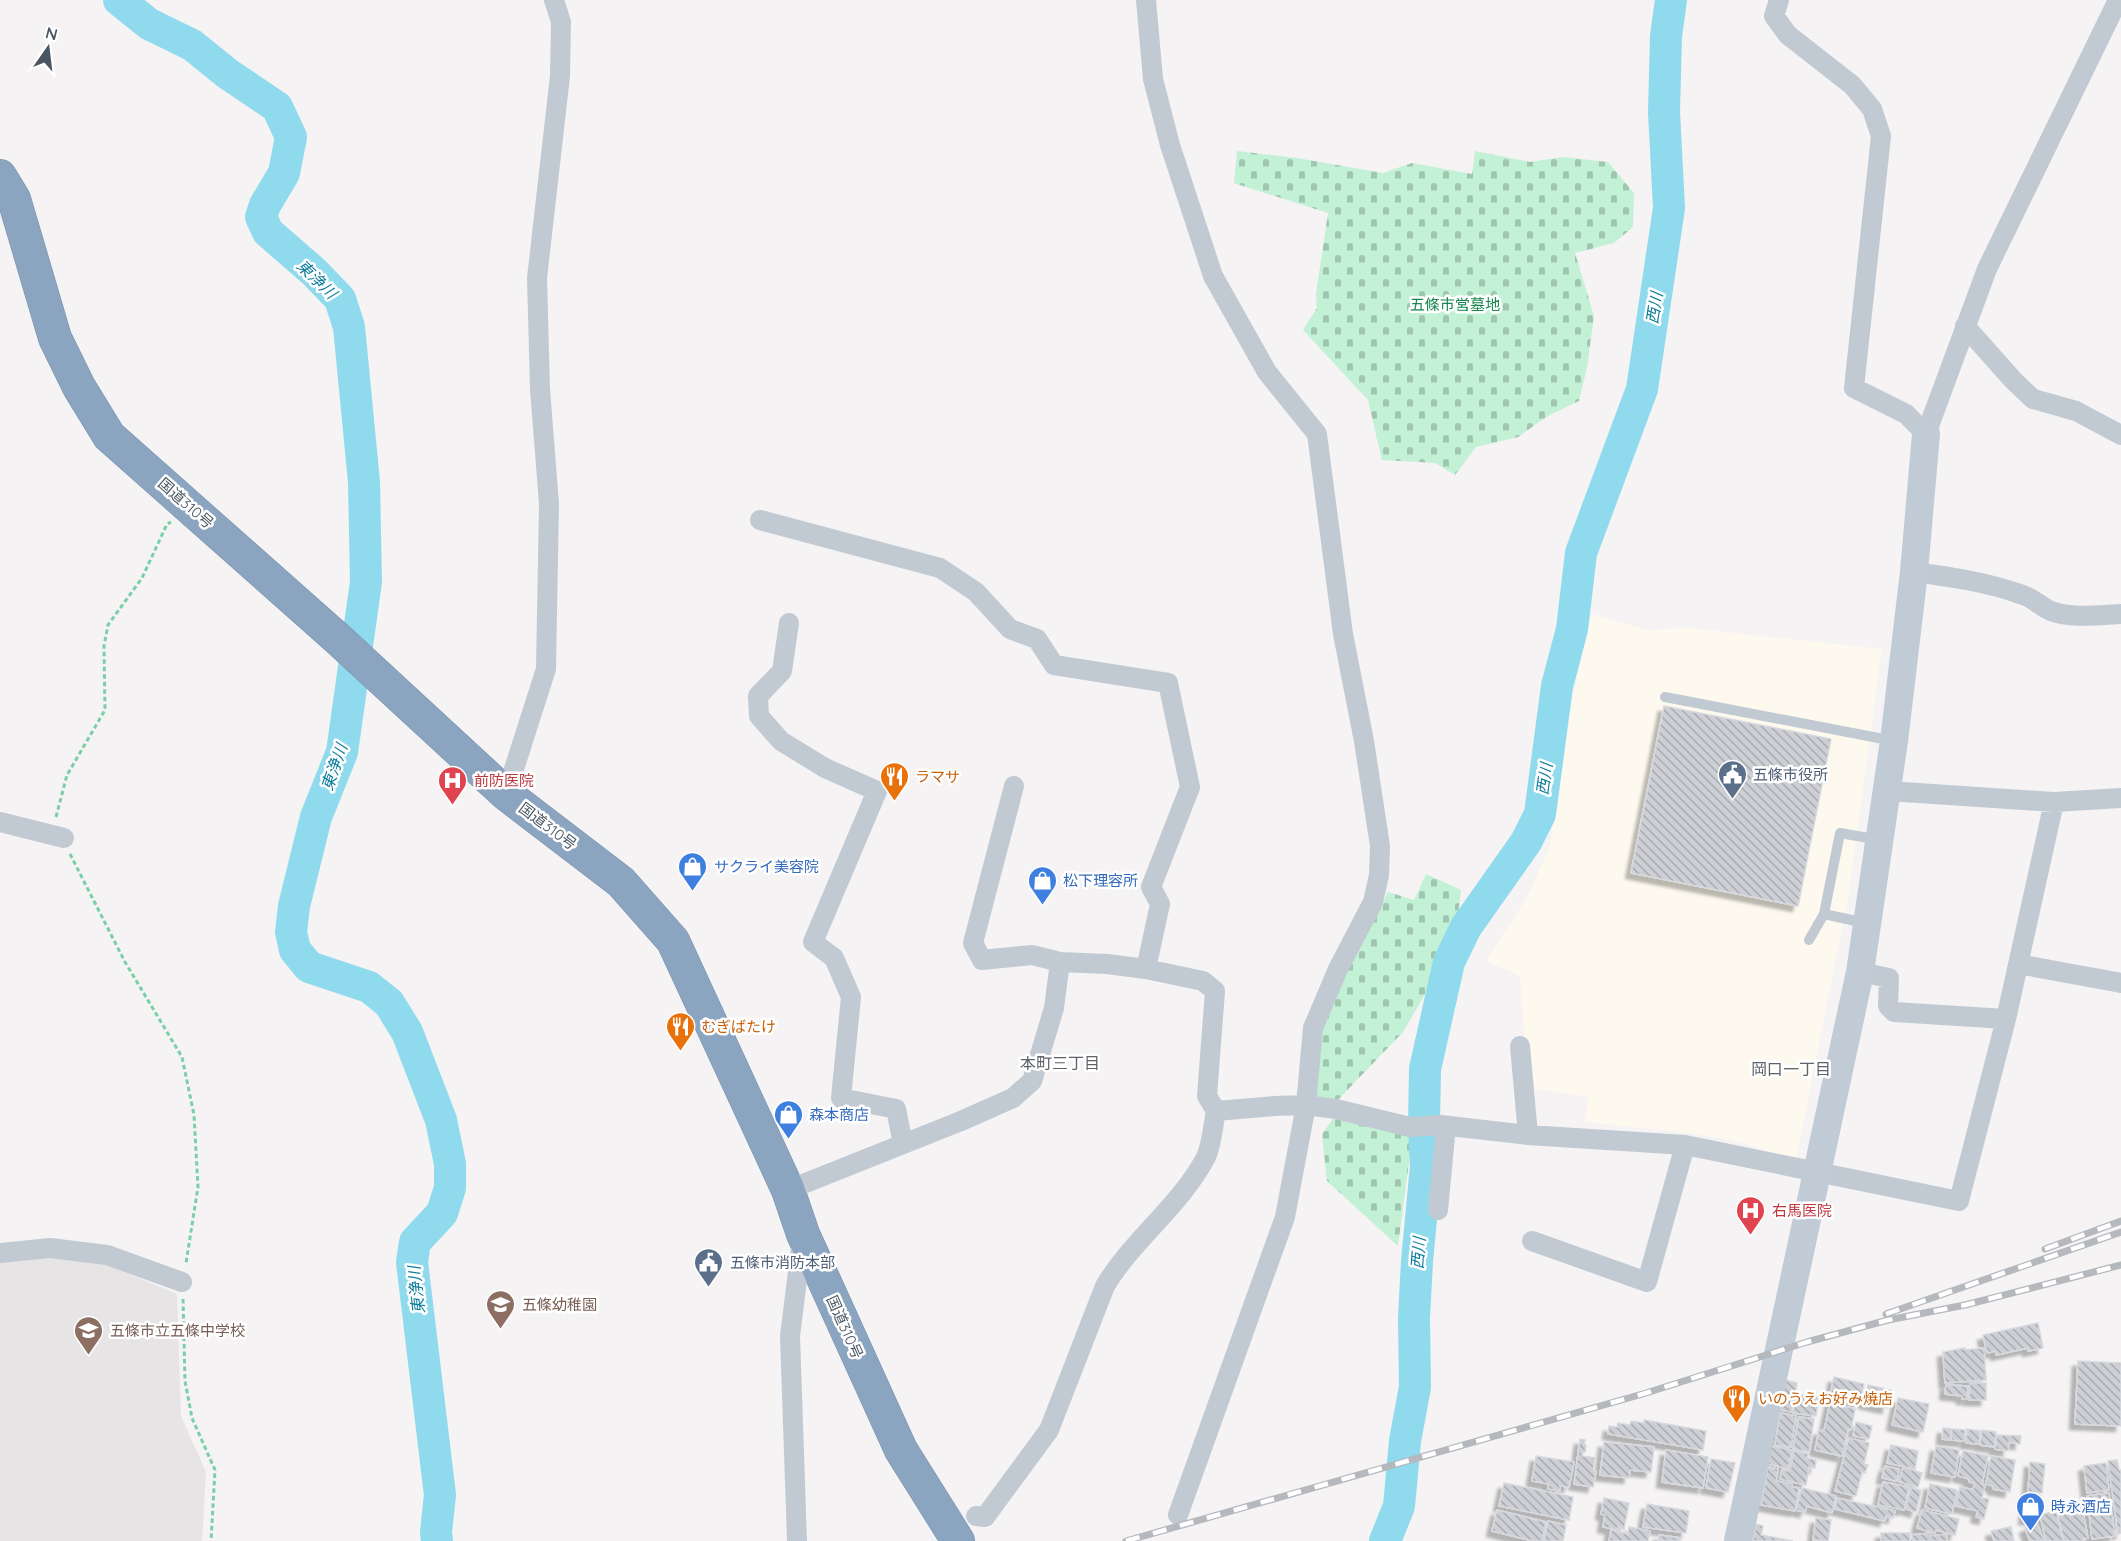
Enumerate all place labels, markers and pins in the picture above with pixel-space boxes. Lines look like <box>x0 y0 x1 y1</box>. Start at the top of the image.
public building icon: 五條市役所 <box>1716 758 1748 800</box>
restaurant icon: ラマサ <box>878 760 910 802</box>
hospital icon: 前防医院 <box>437 764 469 806</box>
place label: 五條市役所 <box>1753 765 1828 784</box>
place label: ラマサ <box>915 767 960 786</box>
place label: 前防医院 <box>474 771 534 790</box>
shop icon: サクライ美容院 <box>677 850 709 892</box>
place label: サクライ美容院 <box>714 857 819 876</box>
shop icon: 松下理容所 <box>1026 864 1058 906</box>
place label: 松下理容所 <box>1063 871 1138 890</box>
restaurant icon: むぎばたけ <box>664 1010 696 1052</box>
place label: むぎばたけ <box>701 1017 776 1036</box>
shop icon: 森本商店 <box>772 1098 804 1140</box>
place label: 森本商店 <box>809 1105 869 1124</box>
hospital icon: 右馬医院 <box>1735 1194 1767 1236</box>
place label: 右馬医院 <box>1772 1201 1832 1220</box>
public building icon: 五條市消防本部 <box>693 1246 725 1288</box>
place label: 五條市消防本部 <box>730 1253 835 1272</box>
school or university icon: 五條幼稚園 <box>485 1288 517 1330</box>
place label: 五條幼稚園 <box>522 1295 597 1314</box>
school or university icon: 五條市立五條中学校 <box>73 1314 105 1356</box>
place label: 五條市立五條中学校 <box>110 1321 245 1340</box>
restaurant icon: いのうえお好み焼店 <box>1721 1382 1753 1424</box>
place label: いのうえお好み焼店 <box>1758 1389 1893 1408</box>
shop icon: 時永酒店 <box>2014 1490 2046 1532</box>
place label: 時永酒店 <box>2051 1497 2111 1516</box>

